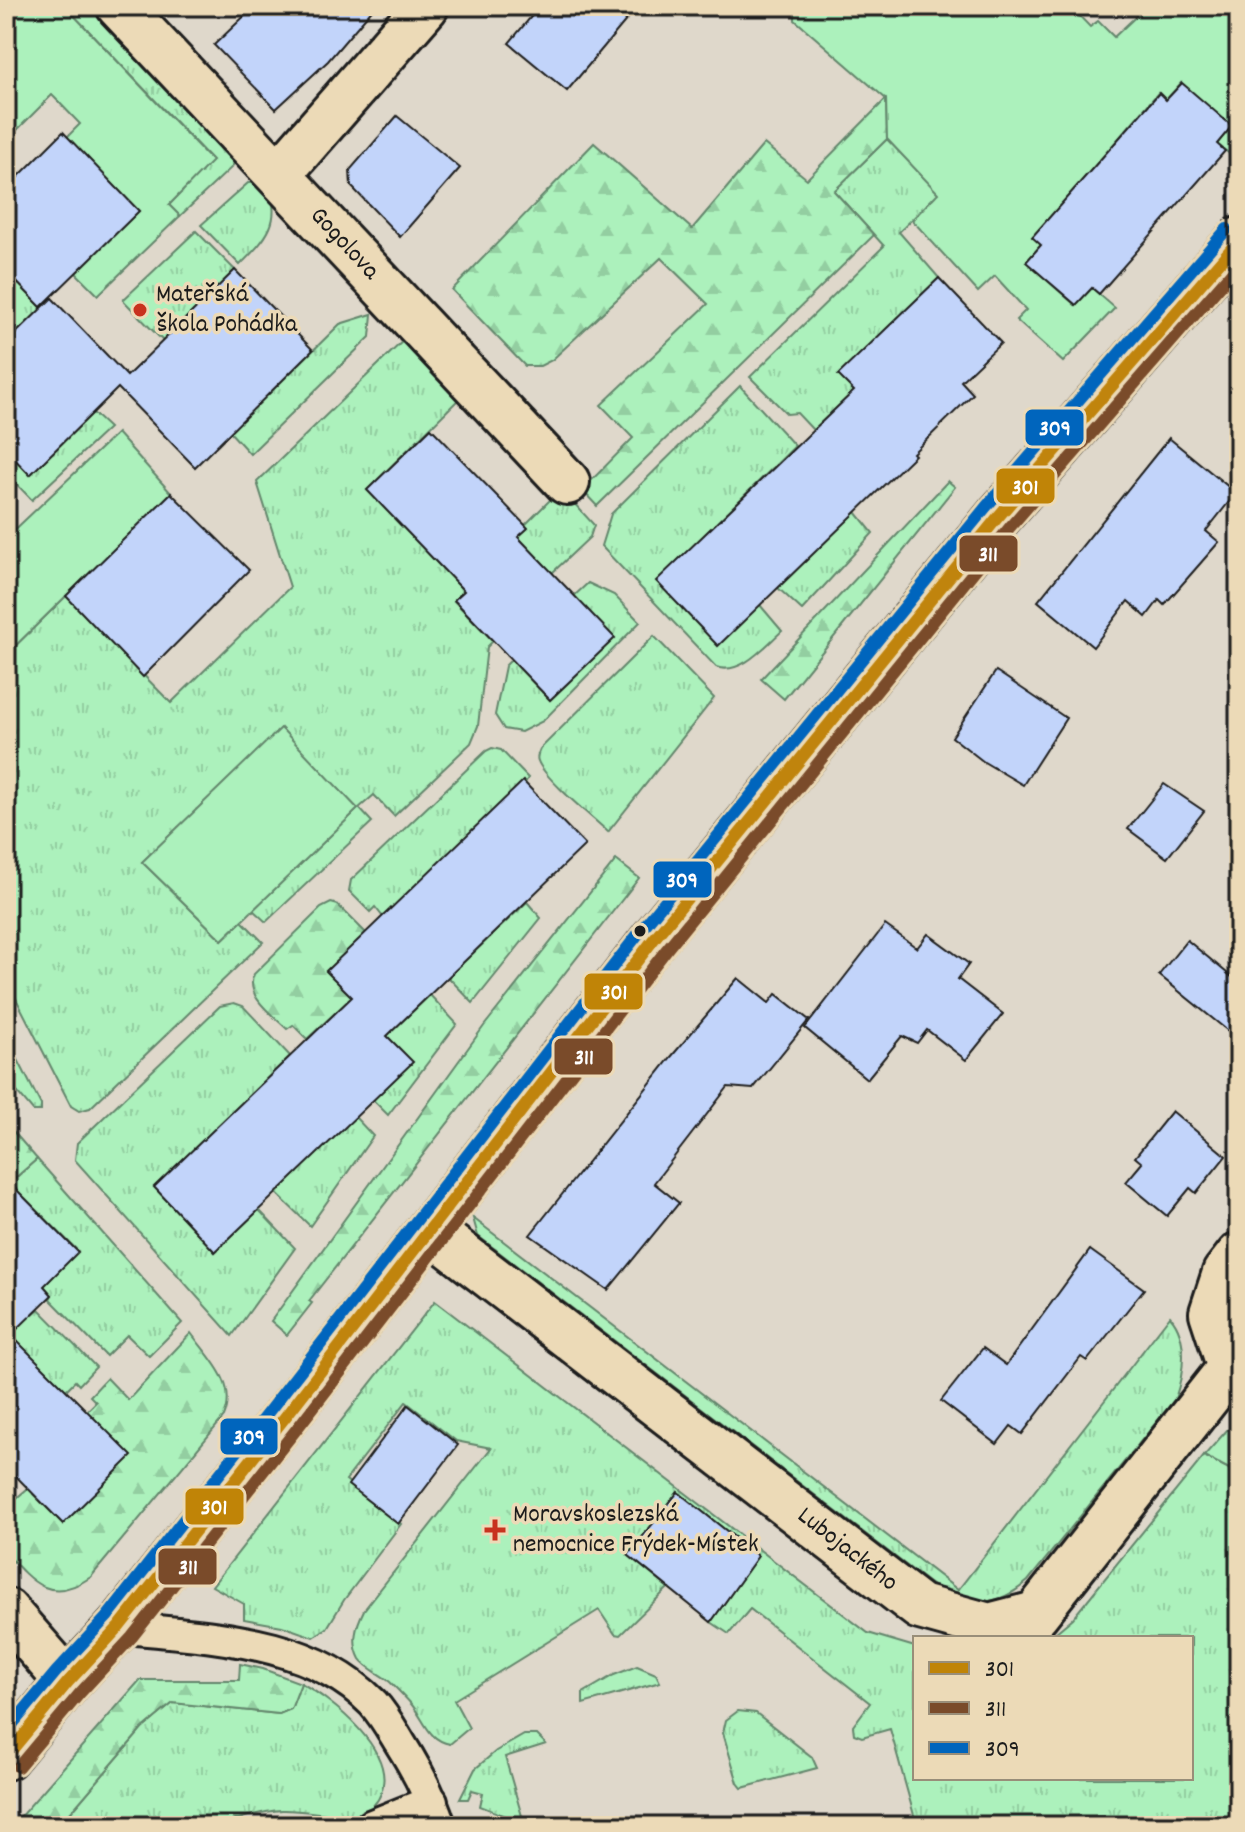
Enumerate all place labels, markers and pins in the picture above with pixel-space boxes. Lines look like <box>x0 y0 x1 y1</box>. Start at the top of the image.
place label: Mateřská škola Pohádka <box>156 277 298 344</box>
marker: Mateřská škola Pohádka <box>131 301 149 319</box>
unlabelled marker <box>632 923 648 939</box>
place label: Moravskoslezská nemocnice Frýdek-Místek <box>513 1497 759 1564</box>
marker: Moravskoslezská nemocnice Frýdek-Místek <box>484 1519 506 1541</box>

